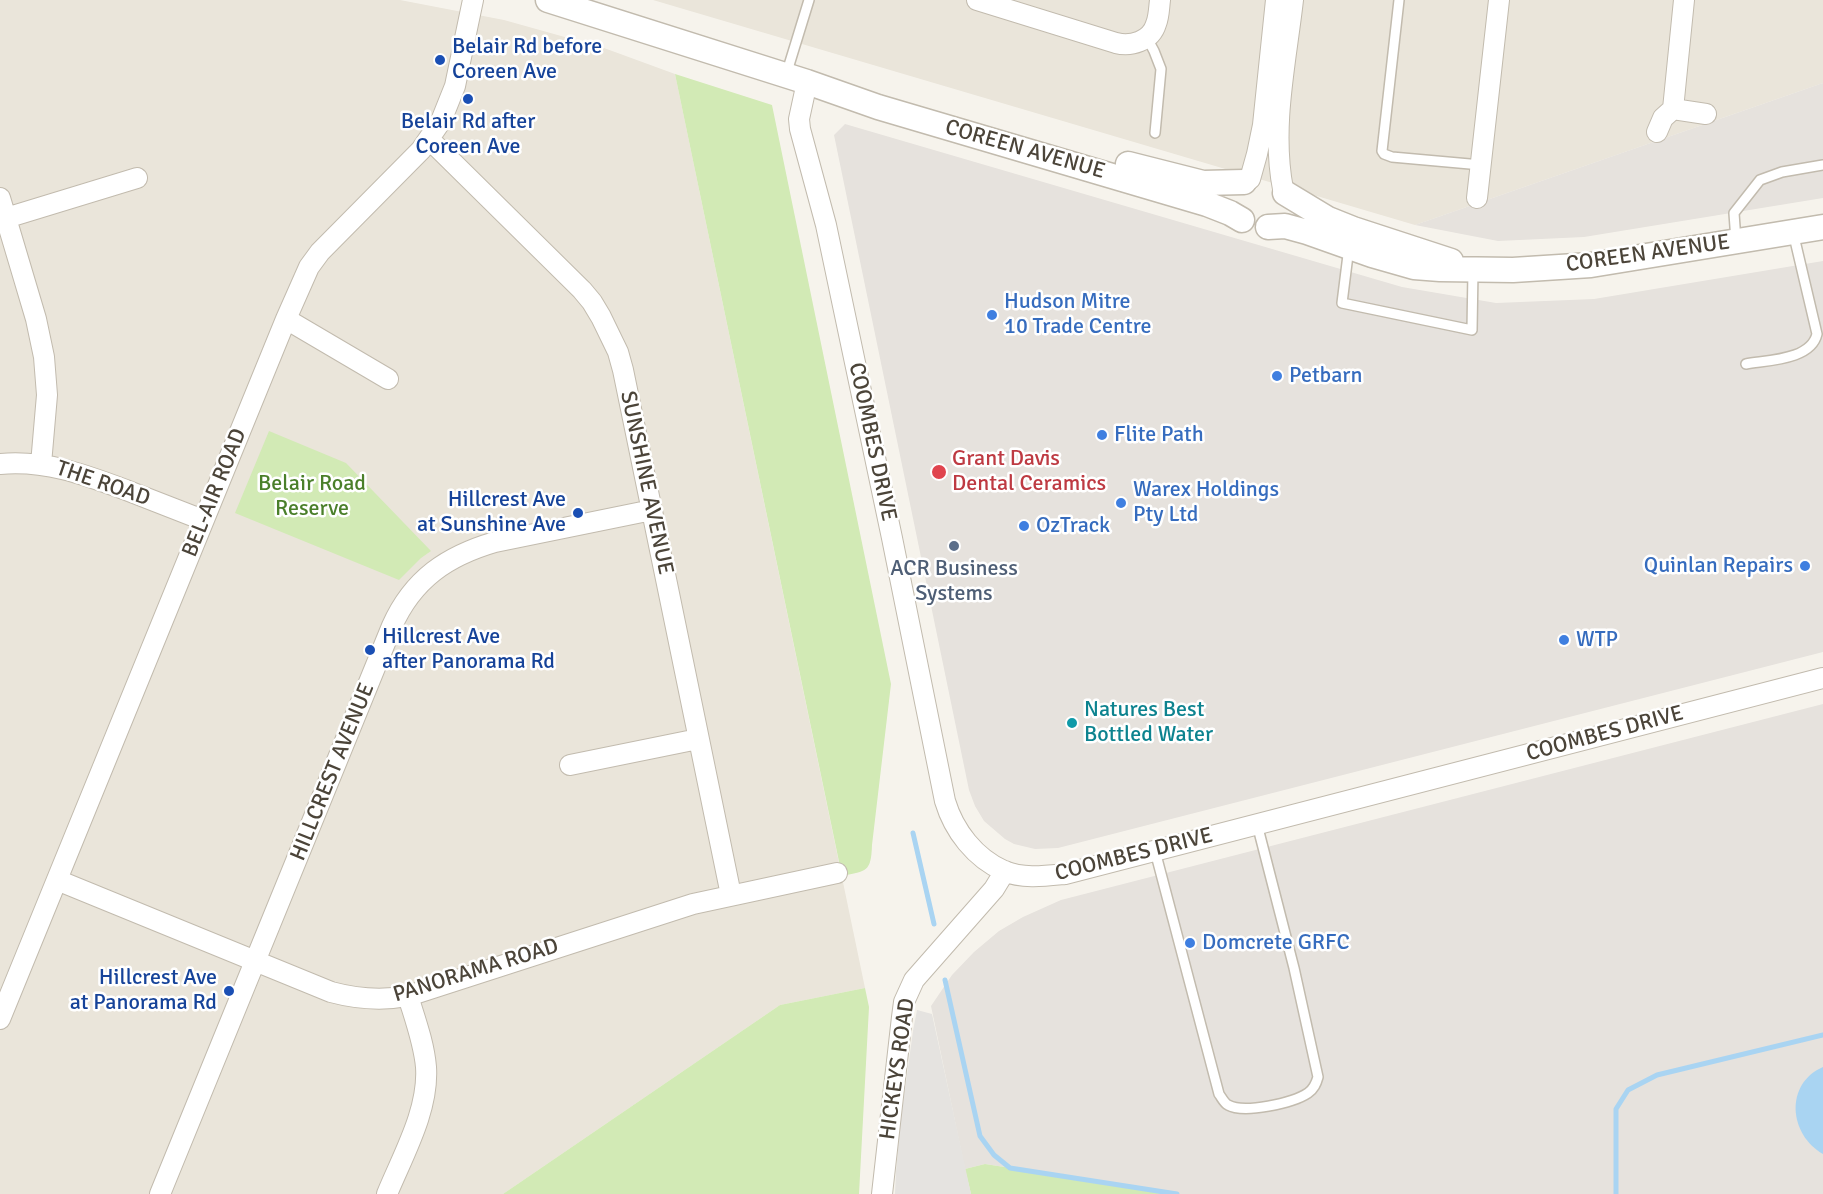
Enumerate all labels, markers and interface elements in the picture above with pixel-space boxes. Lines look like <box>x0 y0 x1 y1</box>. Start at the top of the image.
place label: Belair Rd before Coreen Ave <box>452 34 602 86</box>
marker: Belair Rd before Coreen Ave <box>433 53 447 67</box>
marker: Belair Rd after Coreen Ave <box>461 92 475 106</box>
place label: Belair Rd after Coreen Ave <box>401 109 535 160</box>
street label: COREEN AVENUE <box>942 115 1108 185</box>
street label: COREEN AVENUE <box>1564 229 1732 279</box>
place label: Hudson Mitre 10 Trade Centre <box>1004 289 1151 340</box>
marker: Hudson Mitre 10 Trade Centre <box>985 308 999 322</box>
street label: COOMBES DRIVE <box>842 360 902 524</box>
place label: Petbarn <box>1289 363 1362 389</box>
marker: Petbarn <box>1270 369 1284 383</box>
street label: SUNSHINE AVENUE <box>614 389 678 577</box>
place label: Flite Path <box>1114 422 1204 448</box>
street label: BEL-AIR ROAD <box>177 425 253 561</box>
marker: Flite Path <box>1095 428 1109 442</box>
place label: Grant Davis Dental Ceramics <box>952 446 1106 498</box>
street label: THE ROAD <box>52 456 154 512</box>
marker: Grant Davis Dental Ceramics <box>930 463 948 481</box>
park label: Belair Road Reserve <box>258 471 366 522</box>
place label: Warex Holdings Pty Ltd <box>1133 477 1279 528</box>
place label: Hillcrest Ave at Sunshine Ave <box>417 487 566 538</box>
marker: Warex Holdings Pty Ltd <box>1114 496 1128 510</box>
marker: Hillcrest Ave at Sunshine Ave <box>571 506 585 520</box>
place label: OzTrack <box>1036 513 1110 539</box>
marker: OzTrack <box>1017 519 1031 533</box>
marker: ACR Business Systems <box>947 539 961 553</box>
place label: Quinlan Repairs <box>1644 553 1793 579</box>
place label: ACR Business Systems <box>890 556 1018 608</box>
marker: Quinlan Repairs <box>1798 559 1812 573</box>
place label: Hillcrest Ave after Panorama Rd <box>382 624 555 676</box>
place label: WTP <box>1576 627 1618 653</box>
marker: WTP <box>1557 633 1571 647</box>
marker: Hillcrest Ave after Panorama Rd <box>363 643 377 657</box>
street label: HILLCREST AVENUE <box>285 679 381 865</box>
place label: Natures Best Bottled Water <box>1084 697 1213 748</box>
street label: COOMBES DRIVE <box>1524 700 1686 768</box>
marker: Natures Best Bottled Water <box>1065 716 1079 730</box>
street label: COOMBES DRIVE <box>1052 823 1216 887</box>
place label: Domcrete GRFC <box>1202 930 1350 956</box>
street label: PANORAMA ROAD <box>390 933 562 1009</box>
marker: Domcrete GRFC <box>1183 936 1197 950</box>
place label: Hillcrest Ave at Panorama Rd <box>70 965 217 1016</box>
marker: Hillcrest Ave at Panorama Rd <box>222 984 236 998</box>
street label: HICKEYS ROAD <box>875 997 921 1141</box>

